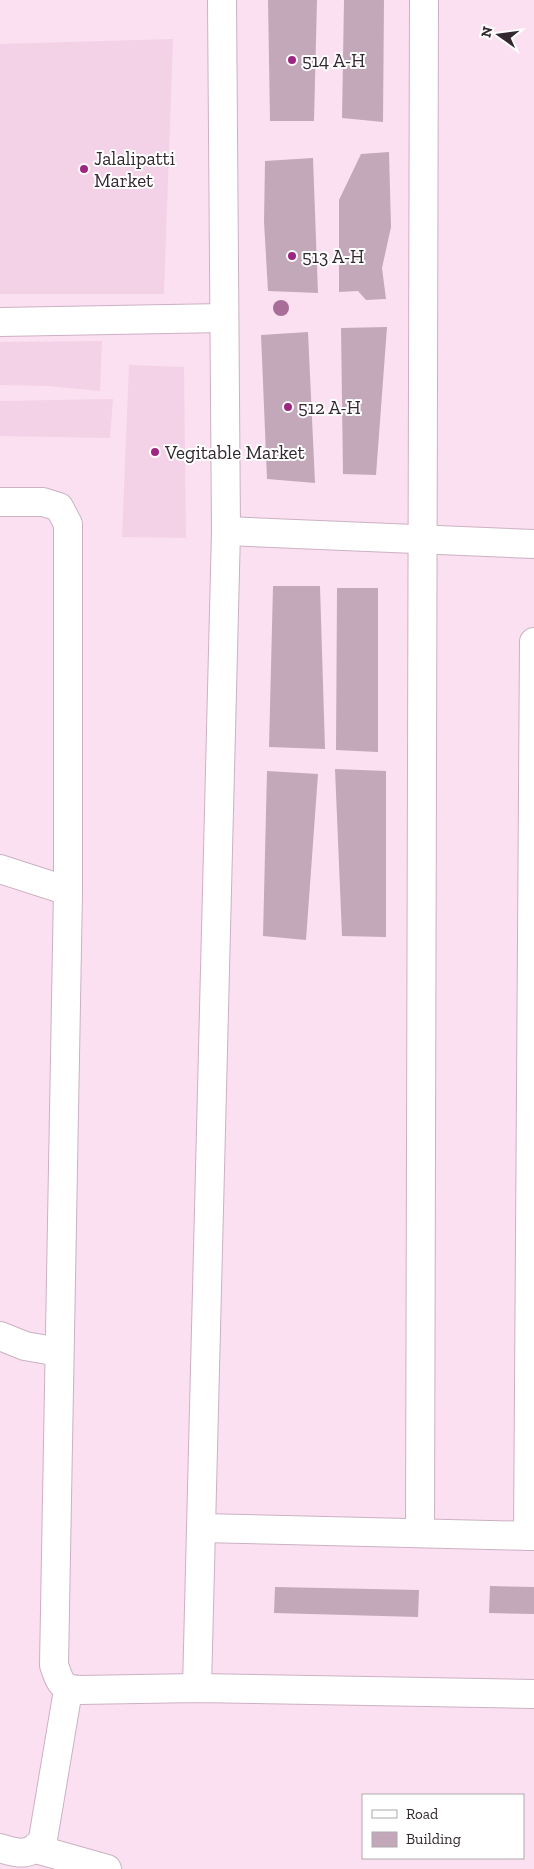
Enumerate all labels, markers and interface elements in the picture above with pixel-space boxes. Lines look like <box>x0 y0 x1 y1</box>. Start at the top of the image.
north arrow <box>474 10 524 60</box>
text: N <box>477 24 496 39</box>
place label: 514 A-H <box>302 49 365 72</box>
marker: 514 A-H <box>286 54 298 66</box>
place label: Jalalipatti Market <box>94 147 175 192</box>
marker: Jalalipatti Market <box>78 163 90 175</box>
place label: 513 A-H <box>302 245 364 268</box>
marker: 513 A-H <box>286 250 298 262</box>
place label: 512 A-H <box>298 396 361 419</box>
marker: 512 A-H <box>282 401 294 413</box>
place label: Vegitable Market <box>164 441 305 464</box>
marker: Vegitable Market <box>149 446 161 458</box>
legend <box>362 1794 524 1859</box>
text: Road <box>406 1805 439 1823</box>
text: Building <box>406 1830 461 1848</box>

